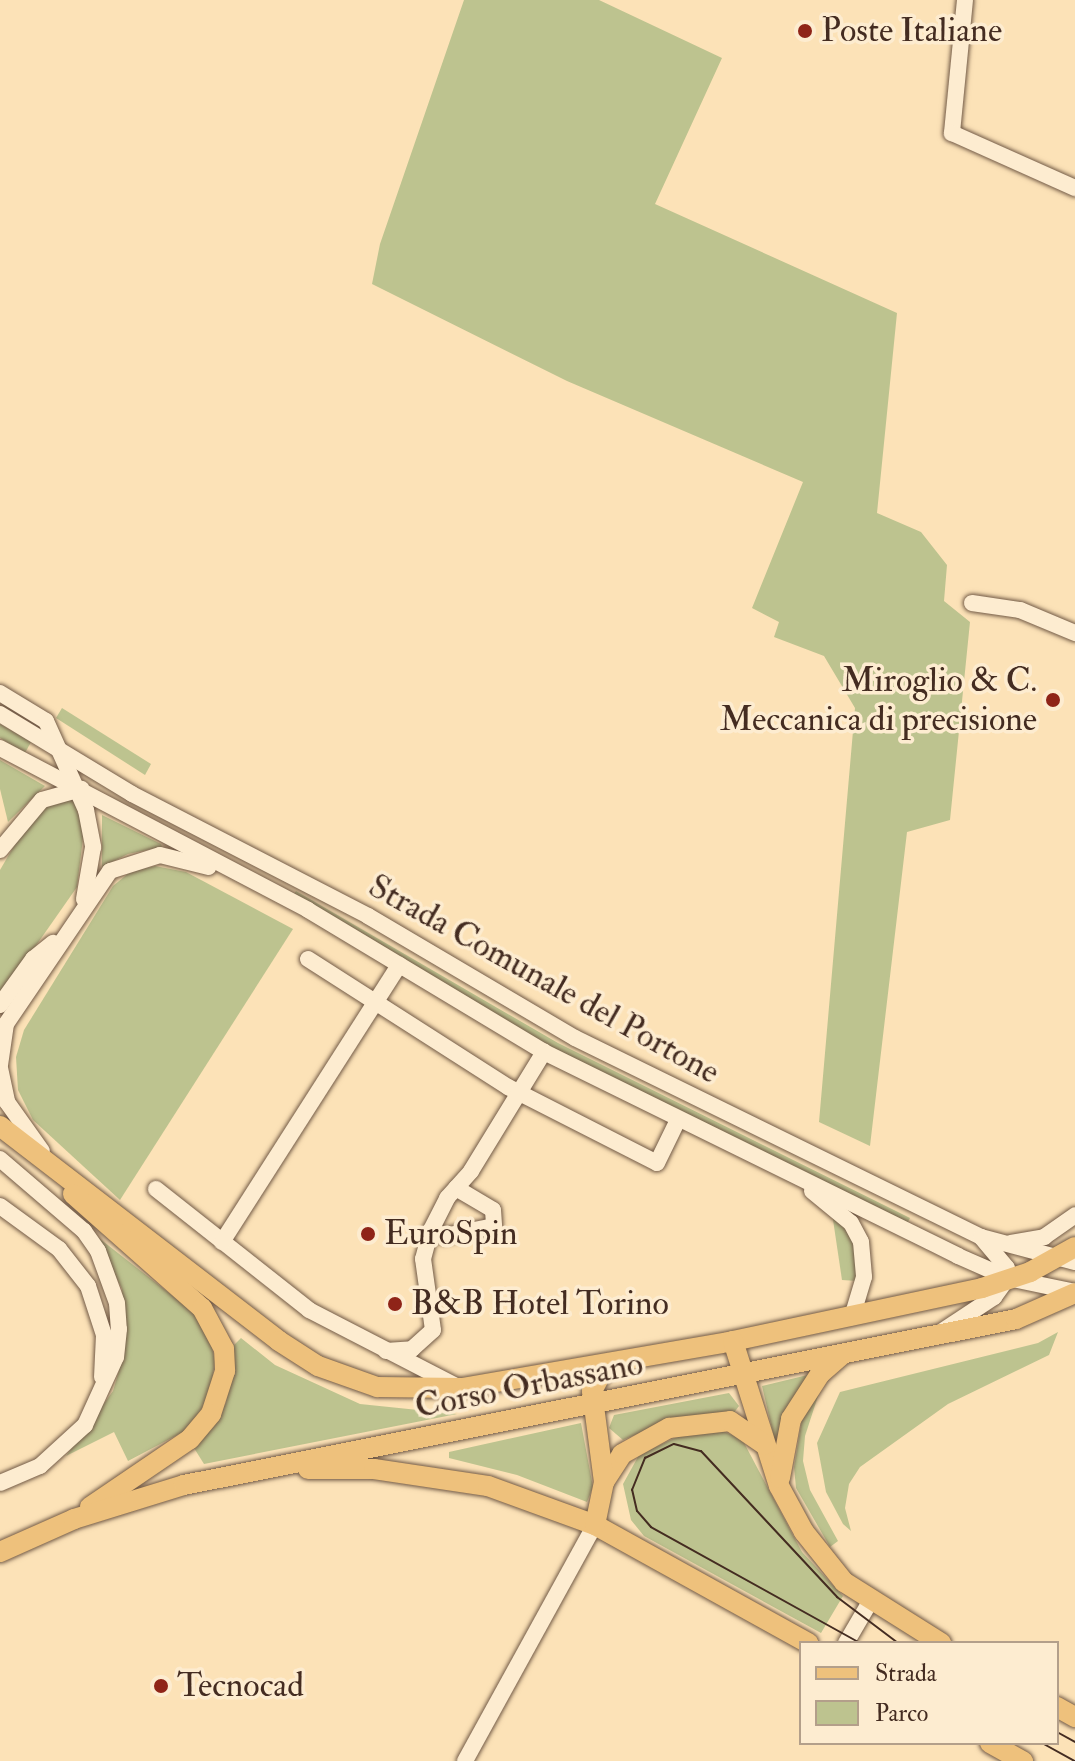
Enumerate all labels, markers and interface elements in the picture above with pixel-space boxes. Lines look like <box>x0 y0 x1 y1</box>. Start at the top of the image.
place label: Poste Italiane <box>821 11 1002 51</box>
marker: Poste Italiane <box>796 22 814 40</box>
place label: Miroglio & C. Meccanica di precisione <box>720 660 1037 740</box>
marker: Miroglio & C. Meccanica di precisione <box>1044 691 1062 709</box>
street label: Strada Comunale del Portone <box>362 865 726 1093</box>
place label: EuroSpin <box>384 1214 518 1254</box>
marker: EuroSpin <box>359 1225 377 1243</box>
place label: B&B Hotel Torino <box>411 1284 669 1324</box>
marker: B&B Hotel Torino <box>386 1295 404 1313</box>
street label: Corso Orbassano <box>412 1343 646 1427</box>
legend <box>799 1641 1059 1745</box>
text: Strada <box>875 1658 937 1689</box>
place label: Tecnocad <box>177 1666 304 1706</box>
marker: Tecnocad <box>152 1677 170 1695</box>
text: Parco <box>875 1698 928 1729</box>

